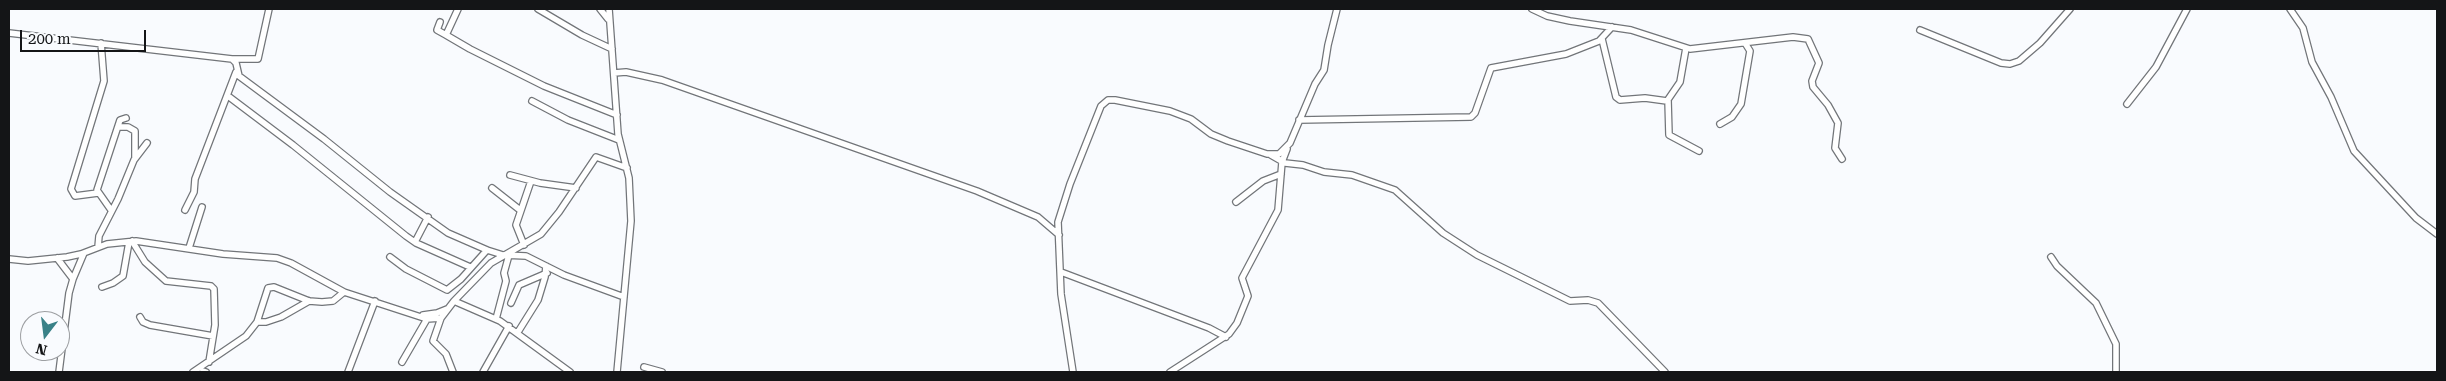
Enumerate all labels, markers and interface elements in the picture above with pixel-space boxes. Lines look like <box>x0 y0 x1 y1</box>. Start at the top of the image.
scale bar <box>22 20 149 52</box>
text: 200 m <box>28 30 71 48</box>
north arrow <box>20 311 70 361</box>
text: N <box>34 340 49 359</box>

